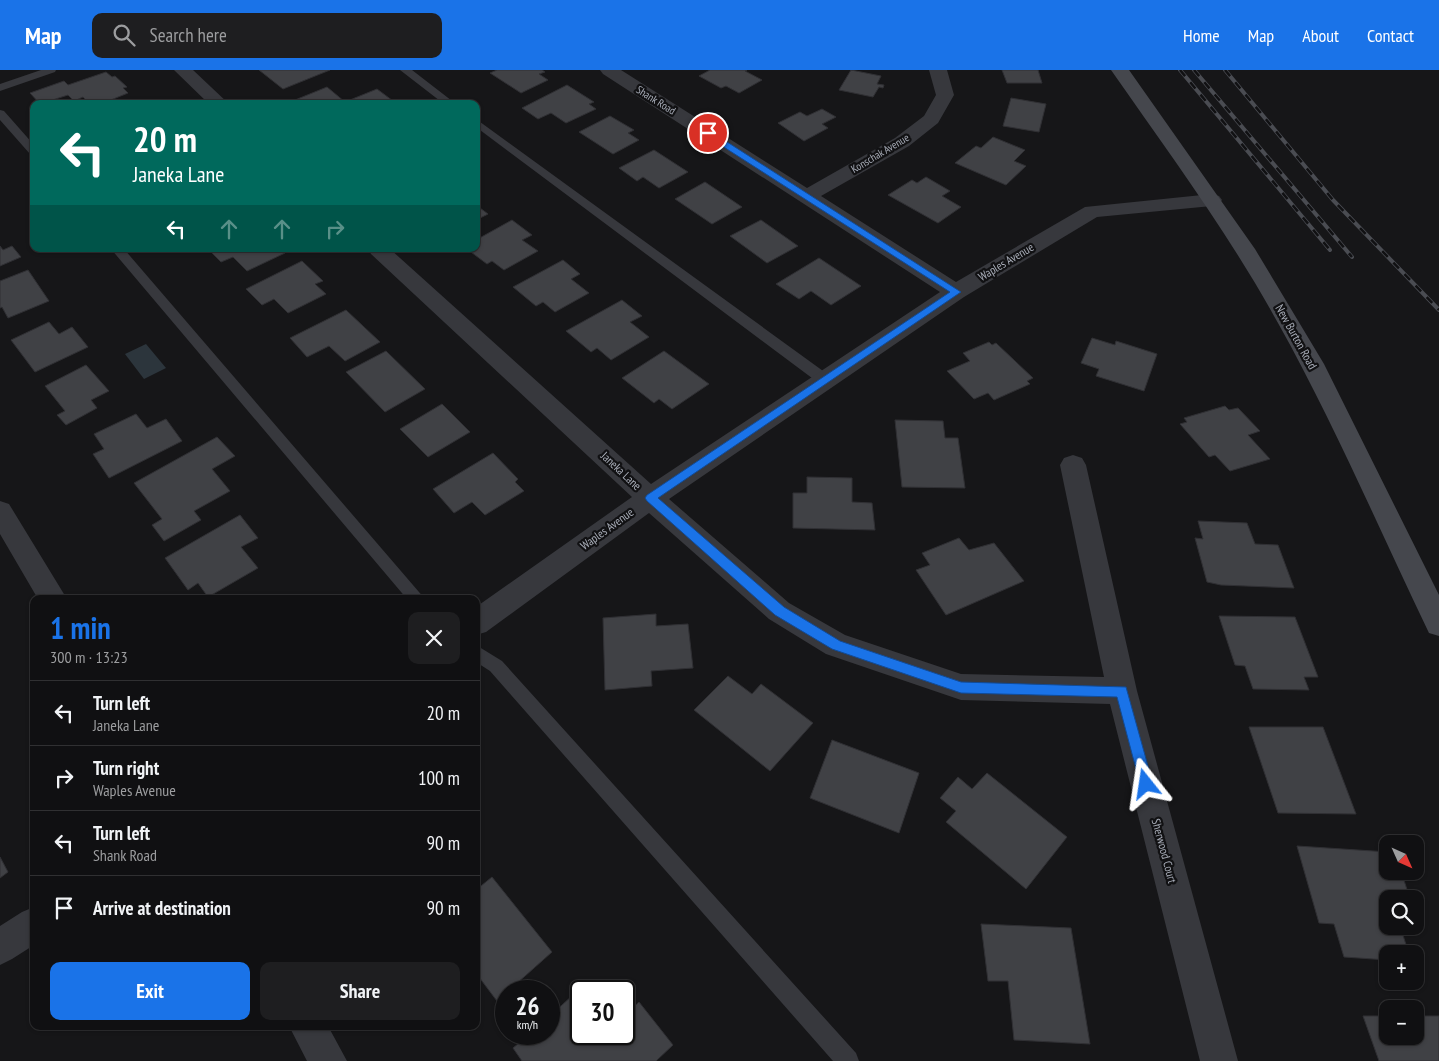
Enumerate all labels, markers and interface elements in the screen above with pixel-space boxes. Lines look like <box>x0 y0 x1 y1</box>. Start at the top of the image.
search box <box>92 13 442 58</box>
text: Map <box>25 20 62 51</box>
icon: search <box>110 21 138 49</box>
text: Search here <box>150 23 227 47</box>
text: Home <box>1183 24 1220 47</box>
text: Map <box>1248 24 1274 47</box>
text: About <box>1302 24 1339 47</box>
text: Contact <box>1367 24 1414 47</box>
street label: Shank Road <box>634 82 679 118</box>
pin <box>687 112 729 154</box>
text: 20 m <box>133 116 197 162</box>
icon: arrive <box>694 119 722 147</box>
icon: left <box>50 120 115 185</box>
street label: Konschak Avenue <box>848 130 912 176</box>
text: Janeka Lane <box>133 160 224 188</box>
icon: left <box>162 215 190 243</box>
icon: ahead <box>215 215 243 243</box>
icon: ahead <box>268 215 296 243</box>
icon: right <box>321 215 349 243</box>
street label: Waples Avenue <box>975 239 1036 284</box>
street label: New Burton Road <box>1272 302 1320 372</box>
street label: Janeka Lane <box>597 447 645 493</box>
street label: Waples Avenue <box>577 504 636 553</box>
text: 1 min <box>50 608 111 647</box>
button: close <box>408 612 460 664</box>
text: 300 m · 13:23 <box>50 647 128 667</box>
text: Turn left <box>93 691 150 715</box>
icon: left <box>50 699 78 727</box>
text: 20 m <box>427 701 460 725</box>
text: Janeka Lane <box>93 715 159 735</box>
text: Turn right <box>93 756 159 780</box>
position arrow <box>1119 757 1171 809</box>
icon: right <box>50 764 78 792</box>
text: 100 m <box>418 766 460 790</box>
text: Waples Avenue <box>93 780 176 800</box>
street label: Sherwood Court <box>1149 817 1180 885</box>
text: Turn left <box>93 821 150 845</box>
icon: left <box>50 829 78 857</box>
text: 90 m <box>427 831 460 855</box>
north arrow <box>1379 835 1424 880</box>
map controls <box>1379 835 1424 1045</box>
text: Shank Road <box>93 845 157 865</box>
button: search <box>1379 890 1424 935</box>
icon: arrive <box>50 894 78 922</box>
text: Arrive at destination <box>93 896 231 920</box>
text: 90 m <box>427 896 460 920</box>
button: + <box>1379 945 1424 990</box>
button: Exit <box>50 962 250 1020</box>
button: Share <box>260 962 460 1020</box>
speed limit sign: 30 <box>570 980 635 1045</box>
text: 26 <box>516 990 539 1022</box>
button: − <box>1379 1000 1424 1045</box>
text: km/h <box>517 1017 538 1032</box>

